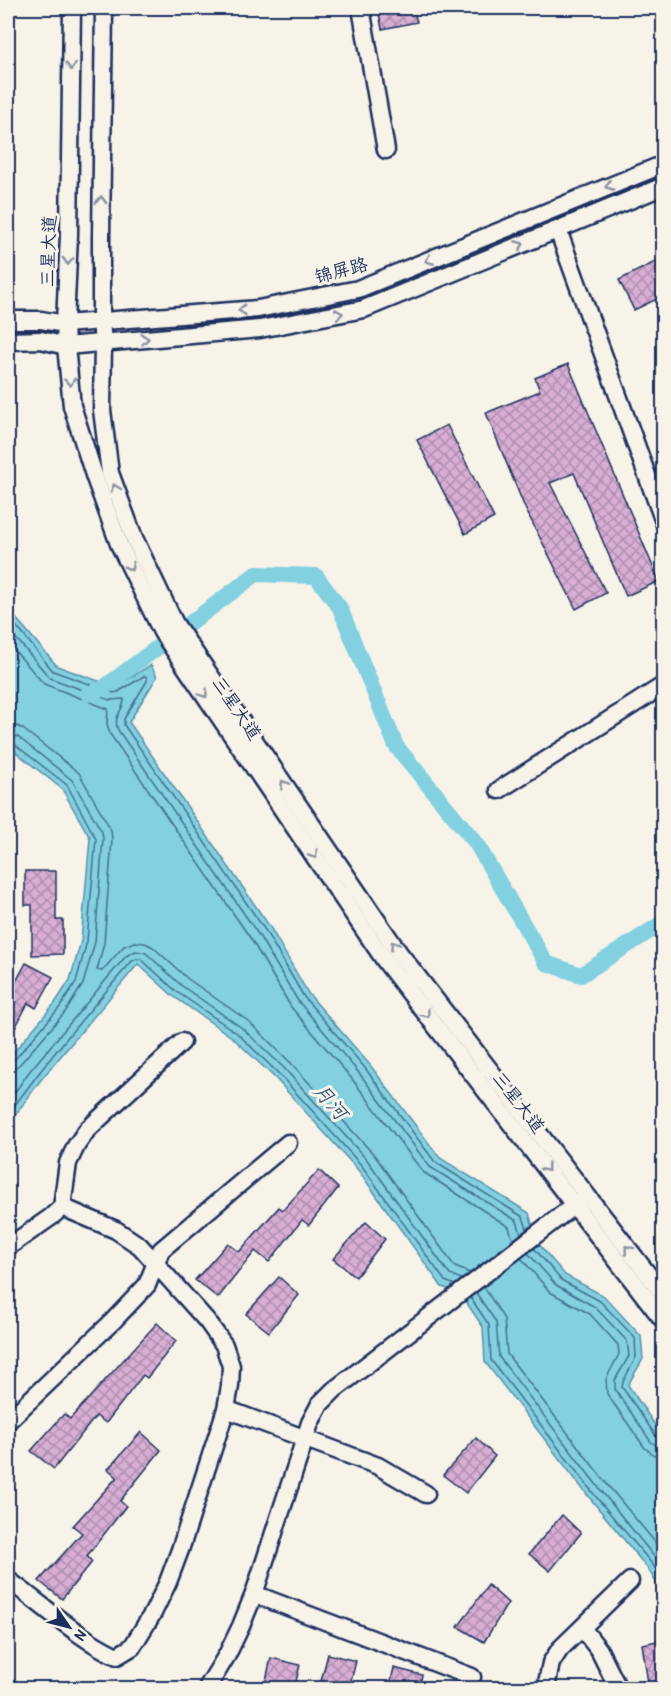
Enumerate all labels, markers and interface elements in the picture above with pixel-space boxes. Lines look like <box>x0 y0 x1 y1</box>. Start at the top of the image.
one-way arrow <box>65 61 77 70</box>
one-way arrow <box>605 179 616 191</box>
one-way arrow <box>95 196 108 205</box>
street label: 三星大道 <box>34 215 62 287</box>
one-way arrow <box>514 240 525 252</box>
street label: 锦屏路 <box>312 251 370 289</box>
one-way arrow <box>424 253 435 265</box>
one-way arrow <box>61 256 74 265</box>
one-way arrow <box>237 303 246 316</box>
one-way arrow <box>333 308 343 321</box>
one-way arrow <box>141 333 150 346</box>
one-way arrow <box>63 378 76 387</box>
one-way arrow <box>110 483 122 494</box>
one-way arrow <box>123 560 134 571</box>
street label: 三星大道 <box>207 671 267 745</box>
one-way arrow <box>197 687 208 698</box>
one-way arrow <box>280 779 291 790</box>
one-way arrow <box>307 848 318 859</box>
one-way arrow <box>390 941 401 952</box>
one-way arrow <box>419 1007 430 1018</box>
street label: 三星大道 <box>487 1066 551 1138</box>
water label: 月河 <box>308 1077 356 1127</box>
one-way arrow <box>538 1162 549 1173</box>
one-way arrow <box>624 1245 635 1256</box>
north arrow <box>39 1597 99 1657</box>
text: N <box>70 1626 93 1646</box>

